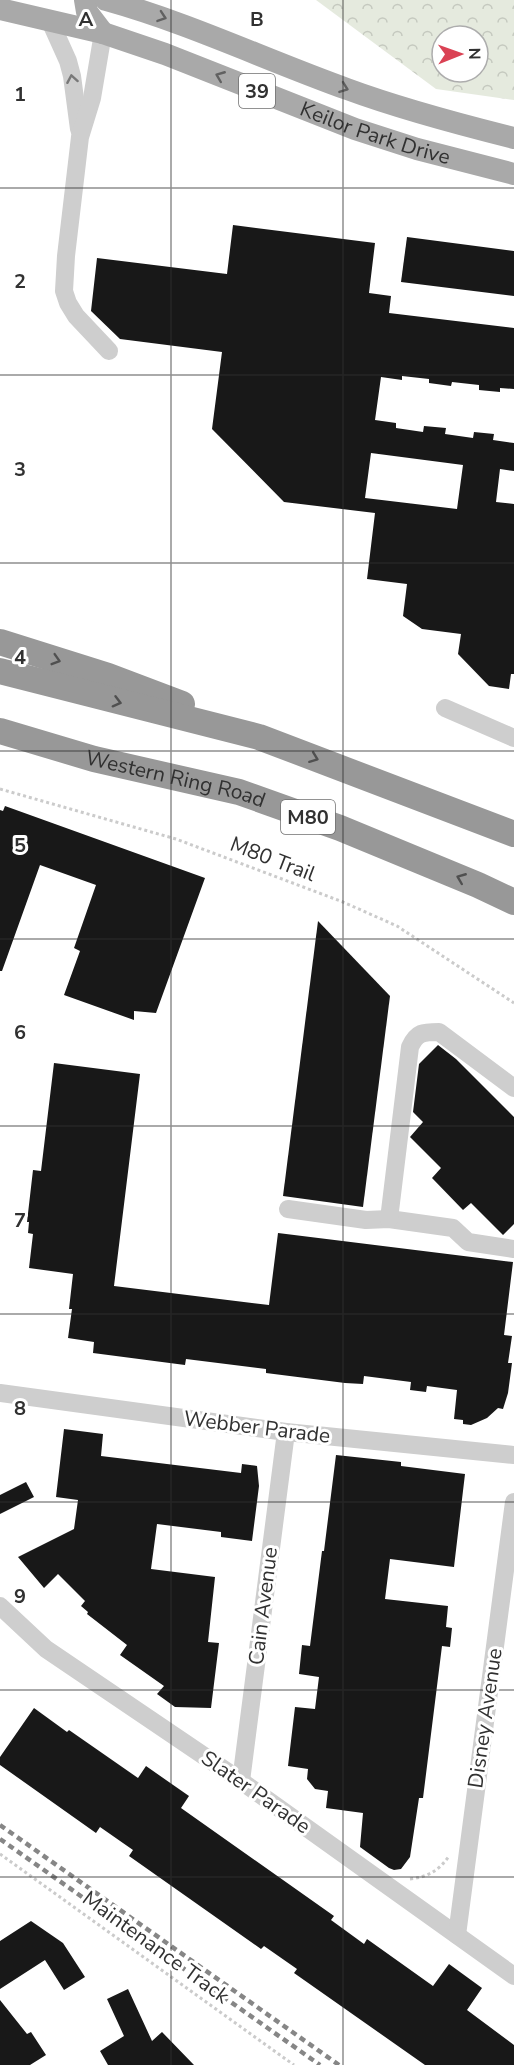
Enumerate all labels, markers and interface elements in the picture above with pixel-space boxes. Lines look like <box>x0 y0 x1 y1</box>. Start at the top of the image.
text: A <box>79 6 94 33</box>
text: B <box>250 6 264 33</box>
one-way arrow <box>156 10 167 23</box>
north arrow <box>430 24 490 84</box>
text: N <box>463 48 485 60</box>
one-way arrow <box>215 71 226 83</box>
one-way arrow <box>66 74 79 84</box>
road number: 39 <box>239 74 275 108</box>
one-way arrow <box>338 80 349 93</box>
text: 1 <box>14 81 26 108</box>
street label: Keilor Park Drive <box>296 95 453 171</box>
text: 2 <box>14 268 26 295</box>
text: 3 <box>14 456 26 483</box>
text: 4 <box>14 644 26 671</box>
one-way arrow <box>50 652 61 665</box>
one-way arrow <box>112 694 122 707</box>
street label: Western Ring Road <box>83 744 269 814</box>
one-way arrow <box>308 751 319 763</box>
road number: M80 <box>281 800 335 834</box>
street label: M80 Trail <box>226 830 320 888</box>
text: 5 <box>14 832 26 859</box>
one-way arrow <box>456 873 467 885</box>
text: 6 <box>14 1019 26 1046</box>
text: 7 <box>14 1207 26 1234</box>
text: 8 <box>14 1395 26 1422</box>
street label: Webber Parade <box>182 1404 332 1450</box>
street label: Cain Avenue <box>242 1545 284 1667</box>
text: 9 <box>14 1583 26 1610</box>
street label: Disney Avenue <box>461 1646 509 1790</box>
street label: Slater Parade <box>196 1744 316 1840</box>
street label: Maintenance Track <box>77 1884 235 2010</box>

